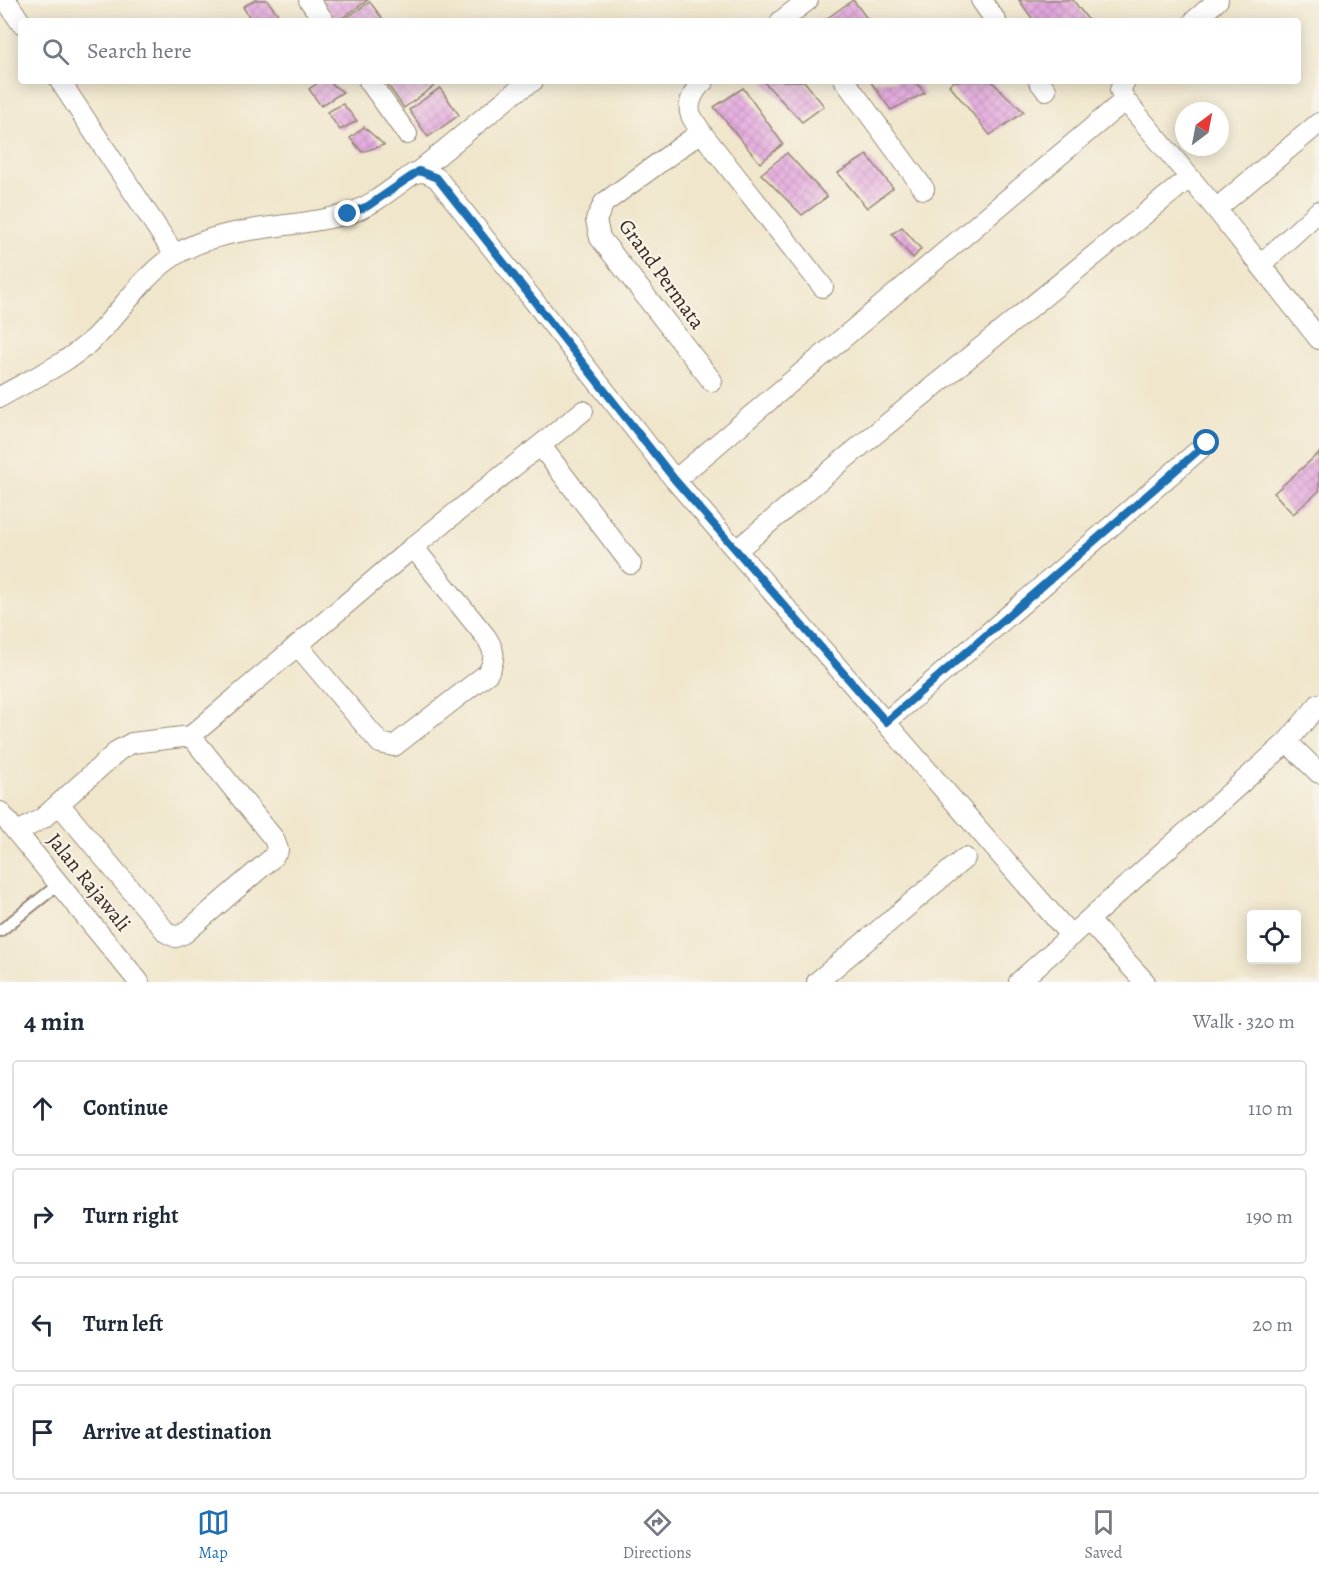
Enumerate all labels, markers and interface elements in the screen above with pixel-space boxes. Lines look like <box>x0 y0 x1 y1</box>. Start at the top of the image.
search box <box>18 18 1301 84</box>
icon: search <box>39 35 72 68</box>
text: Search here <box>87 36 192 66</box>
north arrow <box>1175 102 1229 156</box>
route end <box>334 200 360 226</box>
street label: Grand Permata <box>612 213 712 335</box>
route start <box>1193 429 1219 455</box>
street label: Jalan Rajawali <box>41 827 137 937</box>
map controls <box>1247 910 1301 964</box>
button: locate <box>1247 910 1301 964</box>
text: 4 min <box>24 1004 85 1039</box>
text: Walk · 320 m <box>1193 1008 1295 1035</box>
icon: ahead <box>26 1092 59 1125</box>
text: Continue <box>83 1093 168 1123</box>
text: 110 m <box>1248 1095 1293 1122</box>
icon: right <box>26 1200 59 1233</box>
text: Turn right <box>83 1201 179 1231</box>
text: 190 m <box>1246 1203 1293 1230</box>
icon: left <box>26 1308 59 1341</box>
text: Turn left <box>83 1309 163 1339</box>
text: 20 m <box>1252 1311 1293 1338</box>
icon: arrive <box>26 1416 59 1449</box>
text: Arrive at destination <box>83 1417 272 1447</box>
tab: Map <box>197 1506 230 1564</box>
tab: Directions <box>623 1506 691 1564</box>
tab: Saved <box>1084 1506 1122 1564</box>

